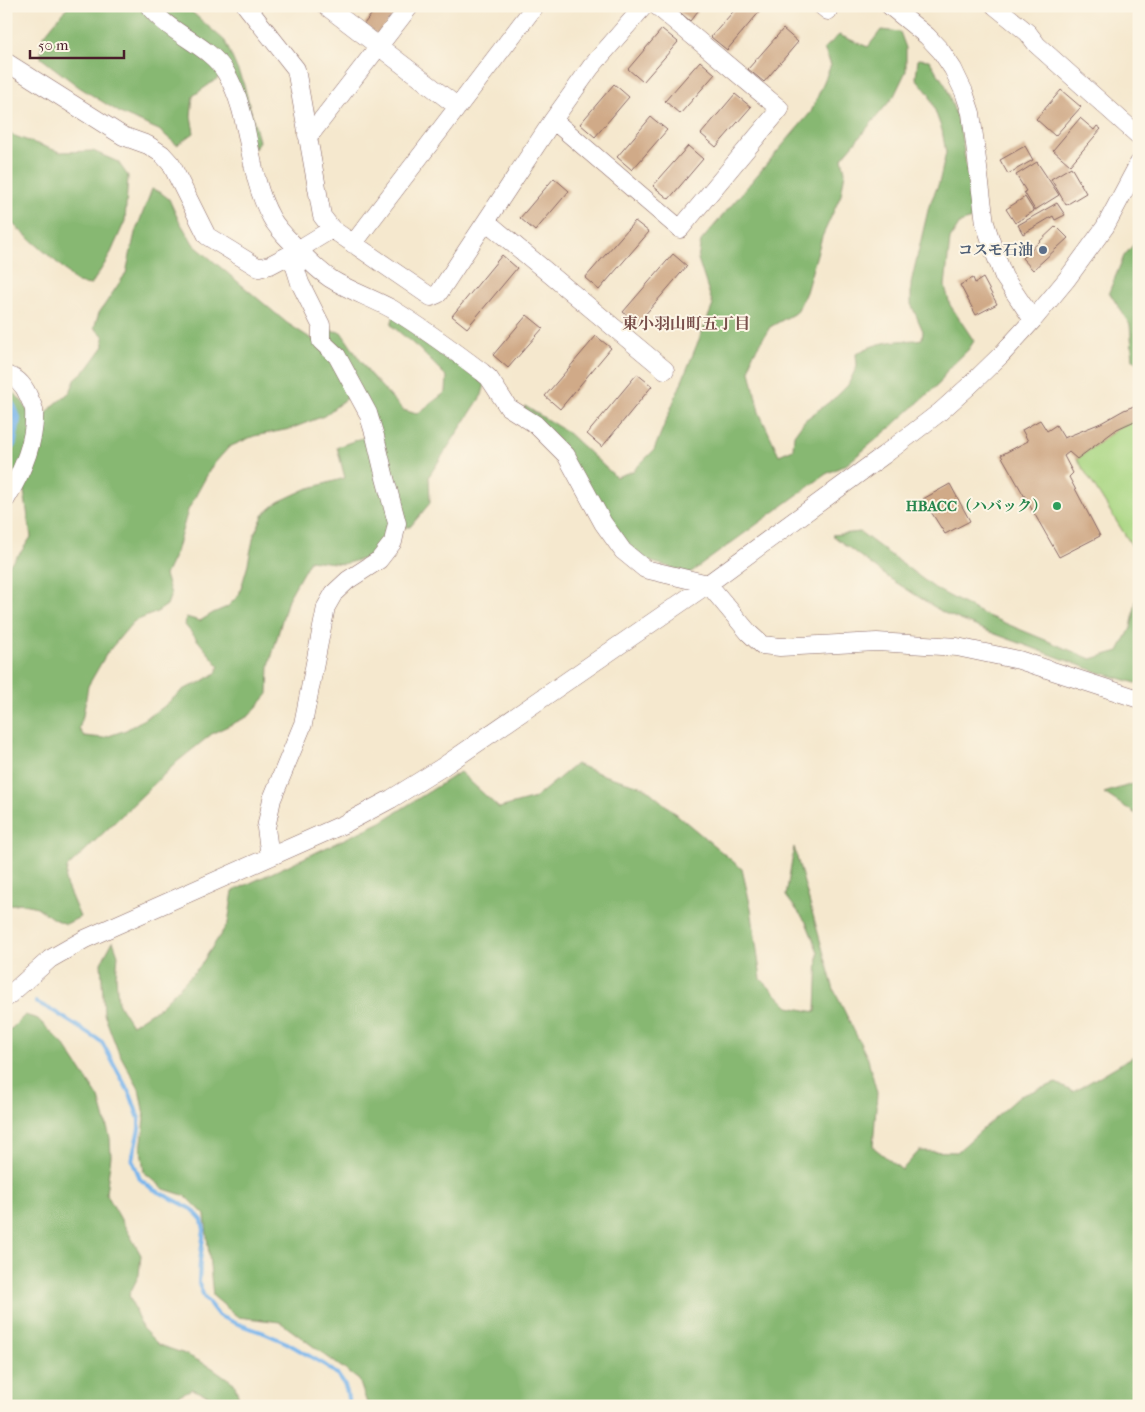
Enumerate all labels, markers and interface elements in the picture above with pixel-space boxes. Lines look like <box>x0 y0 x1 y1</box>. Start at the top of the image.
scale bar <box>30 28 124 60</box>
text: 50 m <box>38 36 69 54</box>
place label: コスモ石油 <box>958 241 1033 259</box>
marker: コスモ石油 <box>1037 244 1049 256</box>
district label: 東小羽山町五丁目 <box>622 314 750 333</box>
place label: HBACC（ハバック） <box>906 497 1047 515</box>
marker: HBACC（ハバック） <box>1051 500 1063 512</box>

